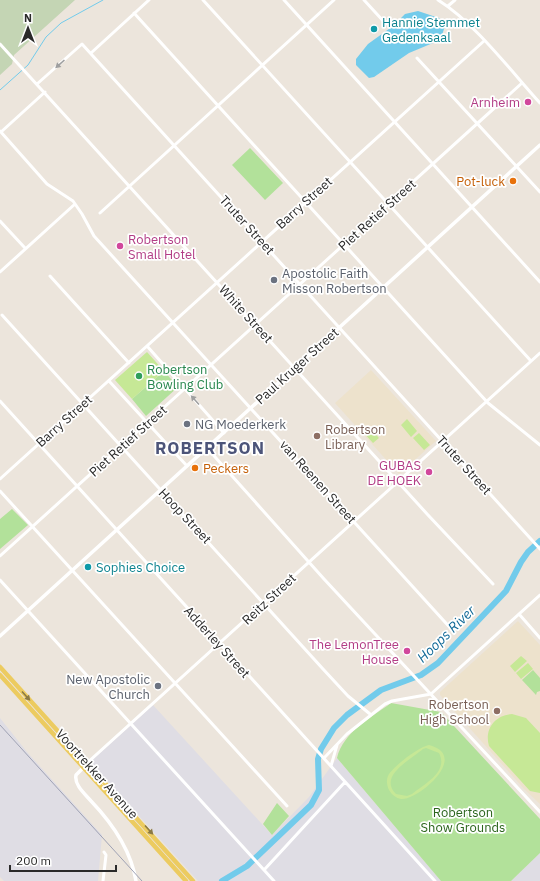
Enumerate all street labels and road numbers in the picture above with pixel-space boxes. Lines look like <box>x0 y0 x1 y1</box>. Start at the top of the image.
street label: Barry Street <box>272 173 336 233</box>
street label: Piet Retief Street <box>335 176 419 254</box>
street label: Truter Street <box>216 192 278 258</box>
street label: White Street <box>215 281 277 347</box>
street label: Paul Kruger Street <box>252 324 342 408</box>
street label: Barry Street <box>32 391 96 451</box>
street label: Piet Retief Street <box>86 402 170 480</box>
street label: Truter Street <box>433 432 495 498</box>
street label: van Reenen Street <box>276 437 360 527</box>
street label: Hoop Street <box>155 485 215 547</box>
street label: Reitz Street <box>238 570 300 628</box>
street label: Adderley Street <box>180 602 254 682</box>
street label: Voortrekker Avenue <box>52 726 142 822</box>

